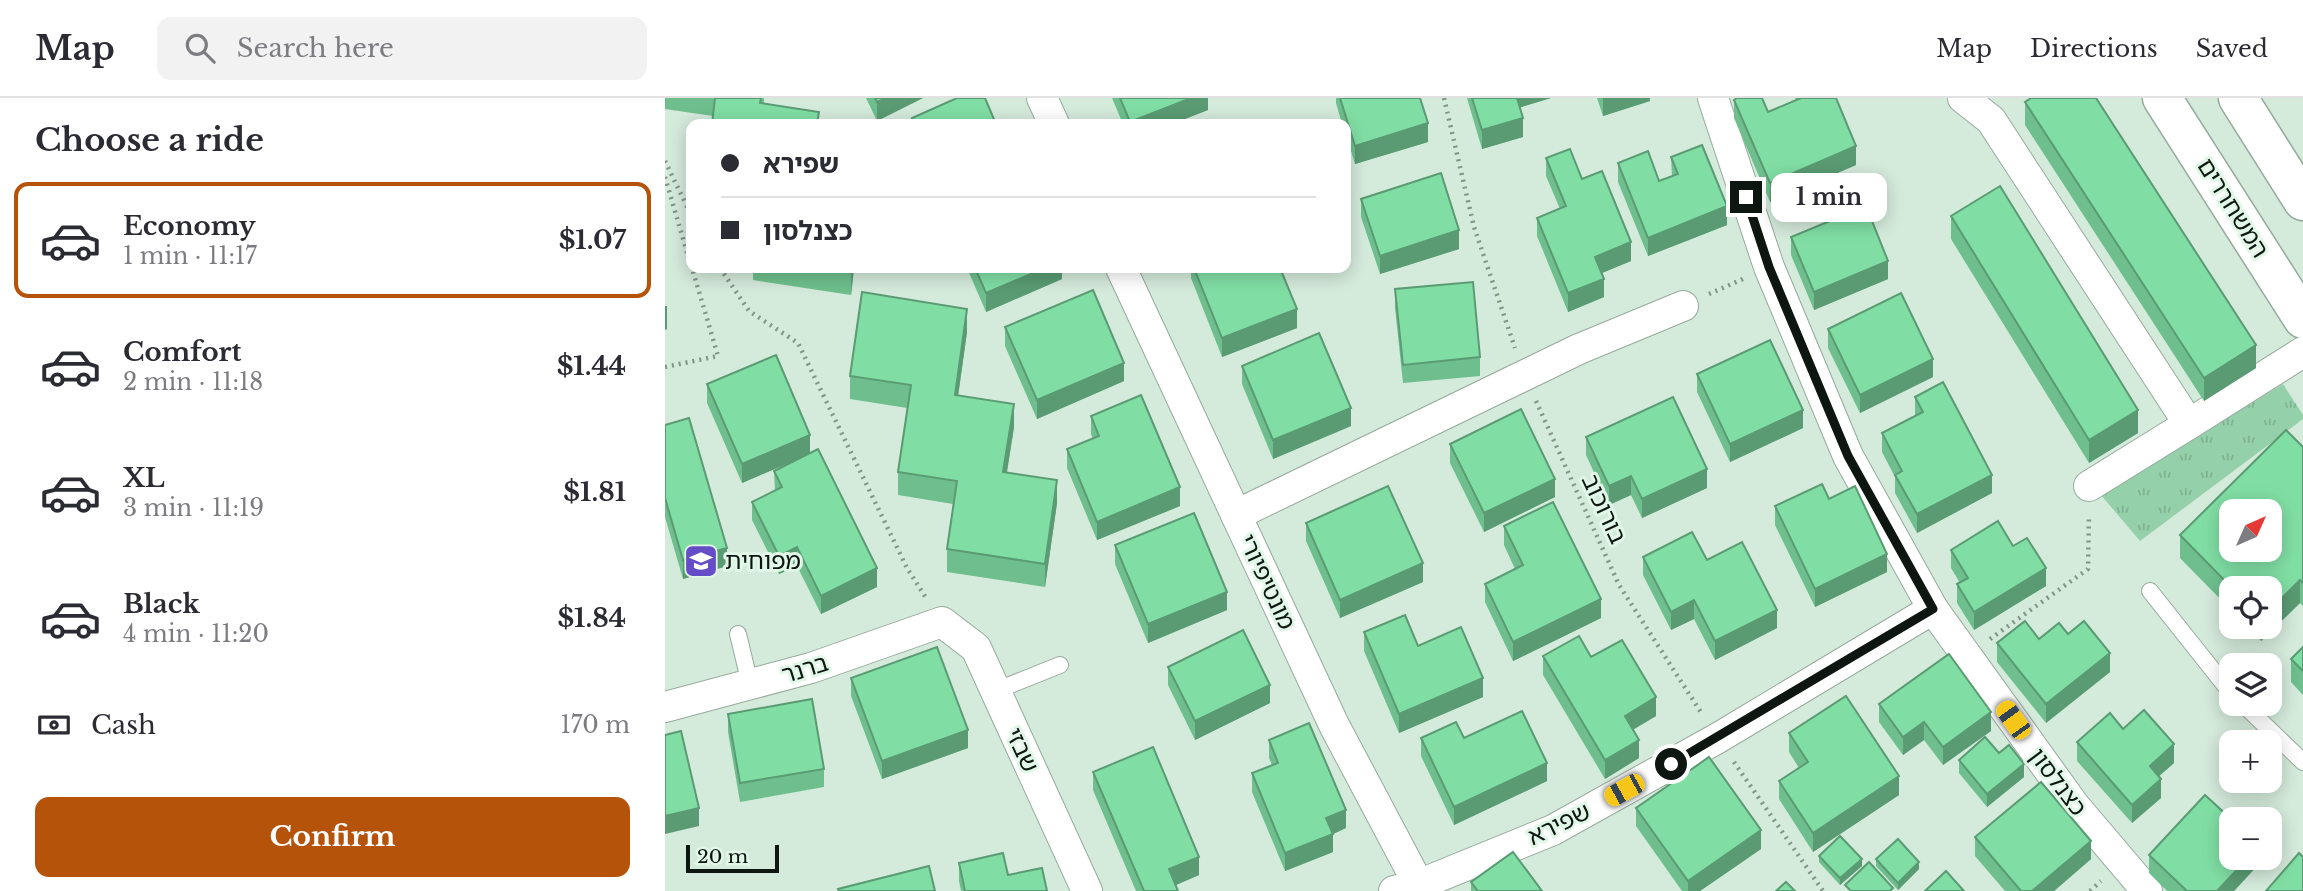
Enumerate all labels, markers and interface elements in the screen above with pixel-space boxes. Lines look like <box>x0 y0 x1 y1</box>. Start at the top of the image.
search box <box>157 17 647 80</box>
text: Map <box>35 28 115 69</box>
icon: search <box>181 29 219 67</box>
text: Search here <box>237 32 394 64</box>
text: Map <box>1936 34 1992 63</box>
text: Directions <box>2030 34 2158 63</box>
text: Saved <box>2196 34 2268 63</box>
text: Choose a ride <box>35 120 264 160</box>
text: שפירא <box>763 148 839 180</box>
street label: המשחררים <box>2192 153 2275 263</box>
callout: 1 min <box>1771 172 1886 222</box>
route end <box>1730 181 1762 213</box>
text: 1 min <box>1796 183 1862 211</box>
icon: car <box>39 209 102 272</box>
text: Economy <box>123 210 256 242</box>
text: כצנלסון <box>763 215 853 247</box>
text: $1.07 <box>559 224 626 256</box>
text: 1 min · 11:17 <box>123 242 257 270</box>
icon: car <box>39 335 102 398</box>
text: Comfort <box>123 336 241 368</box>
text: $1.44 <box>557 350 626 382</box>
text: 2 min · 11:18 <box>123 368 263 396</box>
icon: car <box>39 461 102 524</box>
text: XL <box>123 462 165 494</box>
street label: בורוכוב <box>1576 469 1633 548</box>
text: $1.81 <box>563 476 626 508</box>
text: 3 min · 11:19 <box>123 494 264 522</box>
north arrow <box>2219 499 2282 562</box>
map controls <box>2219 499 2282 870</box>
street label: מונטיפיורי <box>1233 530 1302 634</box>
school or university icon: מפוחית <box>682 542 720 580</box>
place label: מפוחית <box>725 546 801 575</box>
button: locate <box>2219 576 2282 639</box>
icon: car <box>39 587 102 650</box>
text: Black <box>123 588 200 620</box>
text: $1.84 <box>557 602 626 634</box>
text: 4 min · 11:20 <box>123 620 269 648</box>
street label: ברנר <box>778 648 832 689</box>
button: layers <box>2219 653 2282 716</box>
car <box>1993 697 2034 743</box>
icon: cash <box>35 706 73 744</box>
text: Cash <box>91 709 156 741</box>
text: 170 m <box>560 711 630 739</box>
street label: שבזי <box>1000 723 1045 777</box>
button: + <box>2219 730 2282 793</box>
street label: כצנלסון <box>2024 742 2093 821</box>
route start <box>1655 748 1687 780</box>
car <box>1601 771 1648 809</box>
street label: שפירא <box>1523 796 1595 851</box>
button: Confirm <box>35 797 630 877</box>
button: − <box>2219 807 2282 870</box>
scale bar <box>686 842 779 874</box>
text: 20 m <box>697 845 748 868</box>

